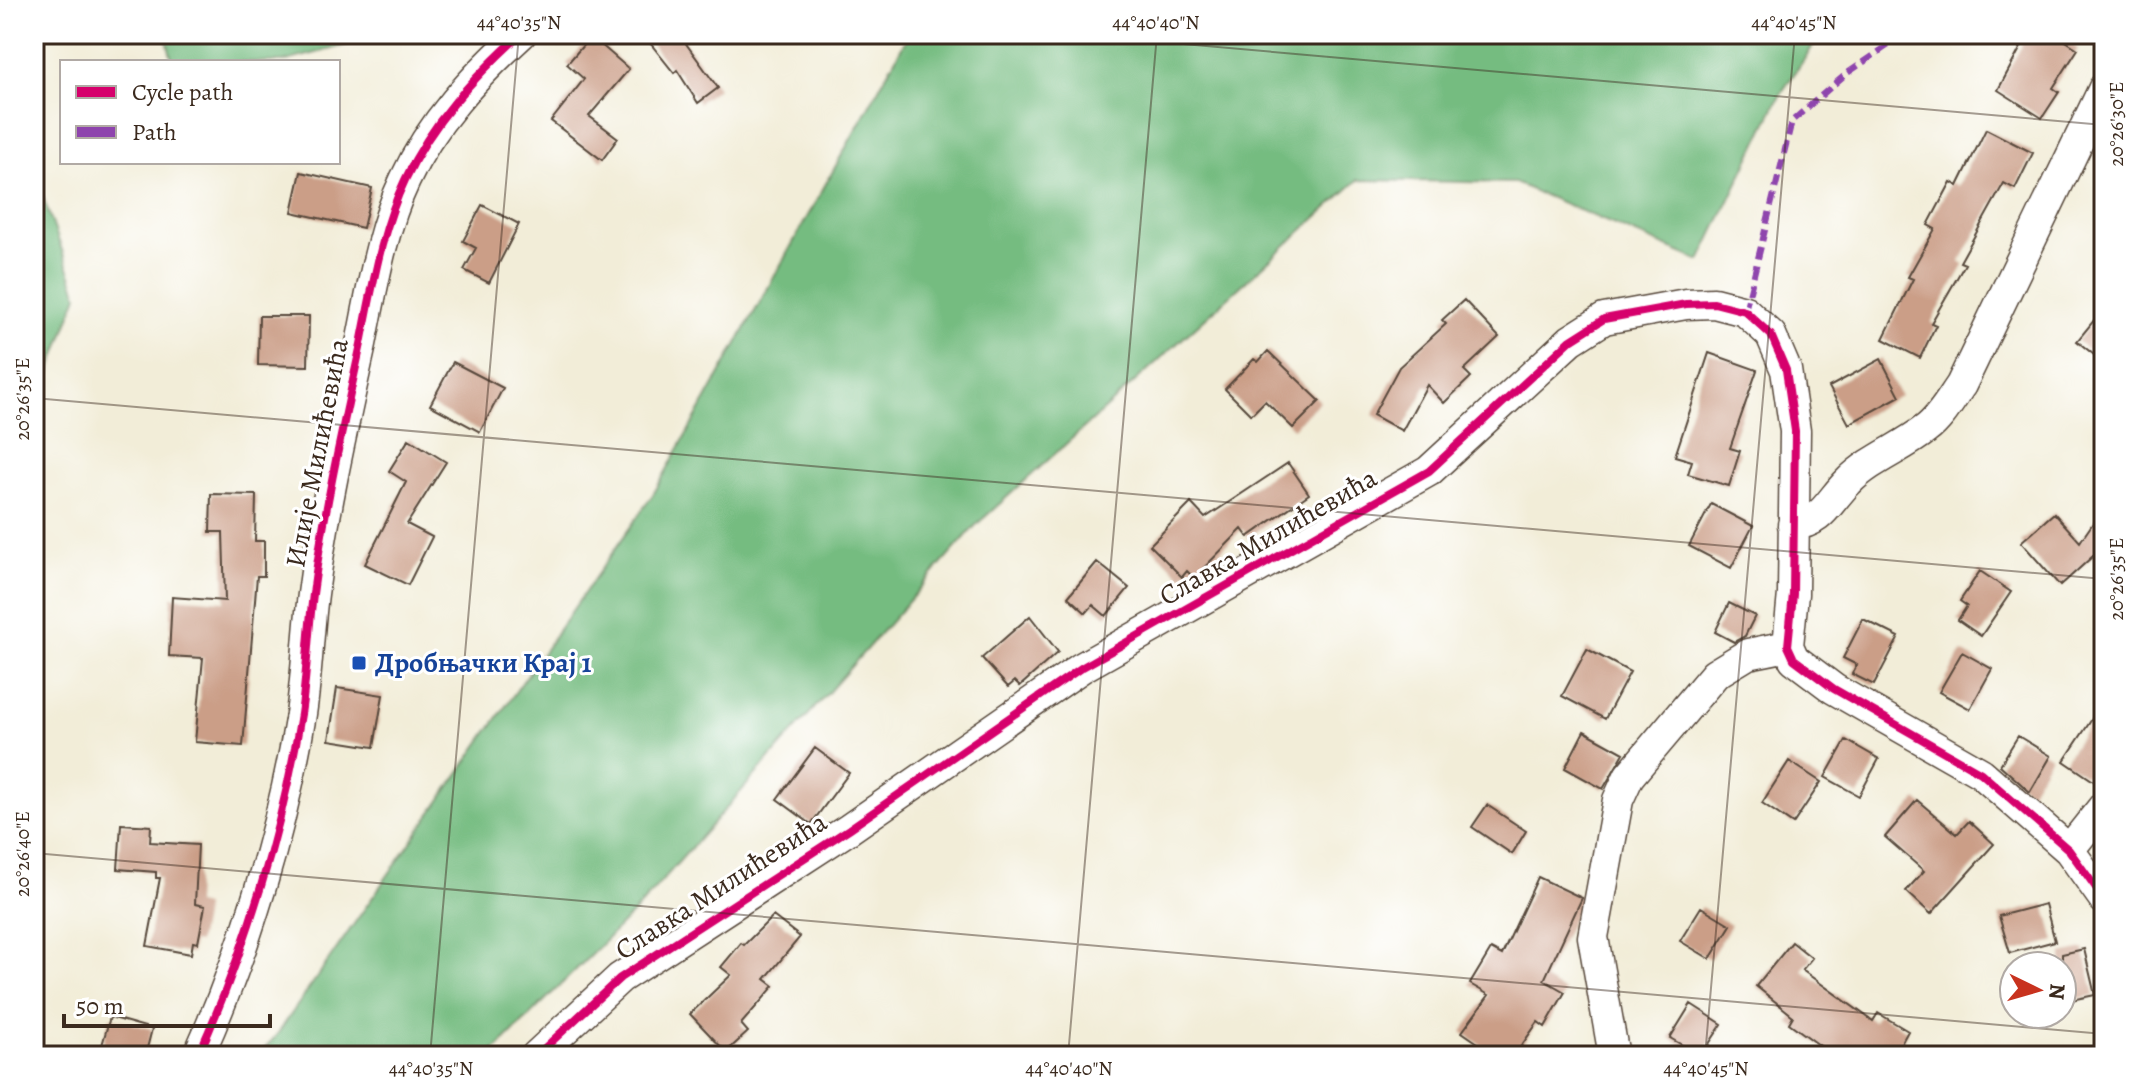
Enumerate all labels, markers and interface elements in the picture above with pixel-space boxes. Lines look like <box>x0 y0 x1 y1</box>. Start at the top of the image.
text: 44°40'35"N <box>477 9 561 36</box>
text: 44°40'40"N <box>1112 9 1200 36</box>
text: 44°40'45"N <box>1751 9 1837 36</box>
legend <box>60 60 340 164</box>
text: Cycle path <box>132 76 233 108</box>
text: 20°26'30"E <box>2103 81 2130 167</box>
text: Path <box>132 116 177 148</box>
street label: Илије Милићевића <box>276 335 358 571</box>
text: 20°26'35"E <box>9 357 36 441</box>
street label: Славка Милићевића <box>1152 459 1384 615</box>
text: 20°26'35"E <box>2103 537 2130 621</box>
place label: Дробњачки Крај 1 <box>375 644 591 682</box>
marker: Дробњачки Крај 1 <box>350 654 368 672</box>
street label: Славка Милићевића <box>608 803 834 969</box>
text: 20°26'40"E <box>9 811 36 897</box>
north arrow <box>1998 950 2078 1030</box>
scale bar <box>64 978 270 1028</box>
text: N <box>2041 982 2073 1001</box>
text: 50 m <box>76 990 124 1022</box>
text: 44°40'35"N <box>389 1055 473 1082</box>
text: 44°40'40"N <box>1025 1055 1113 1082</box>
text: 44°40'45"N <box>1663 1055 1749 1082</box>

